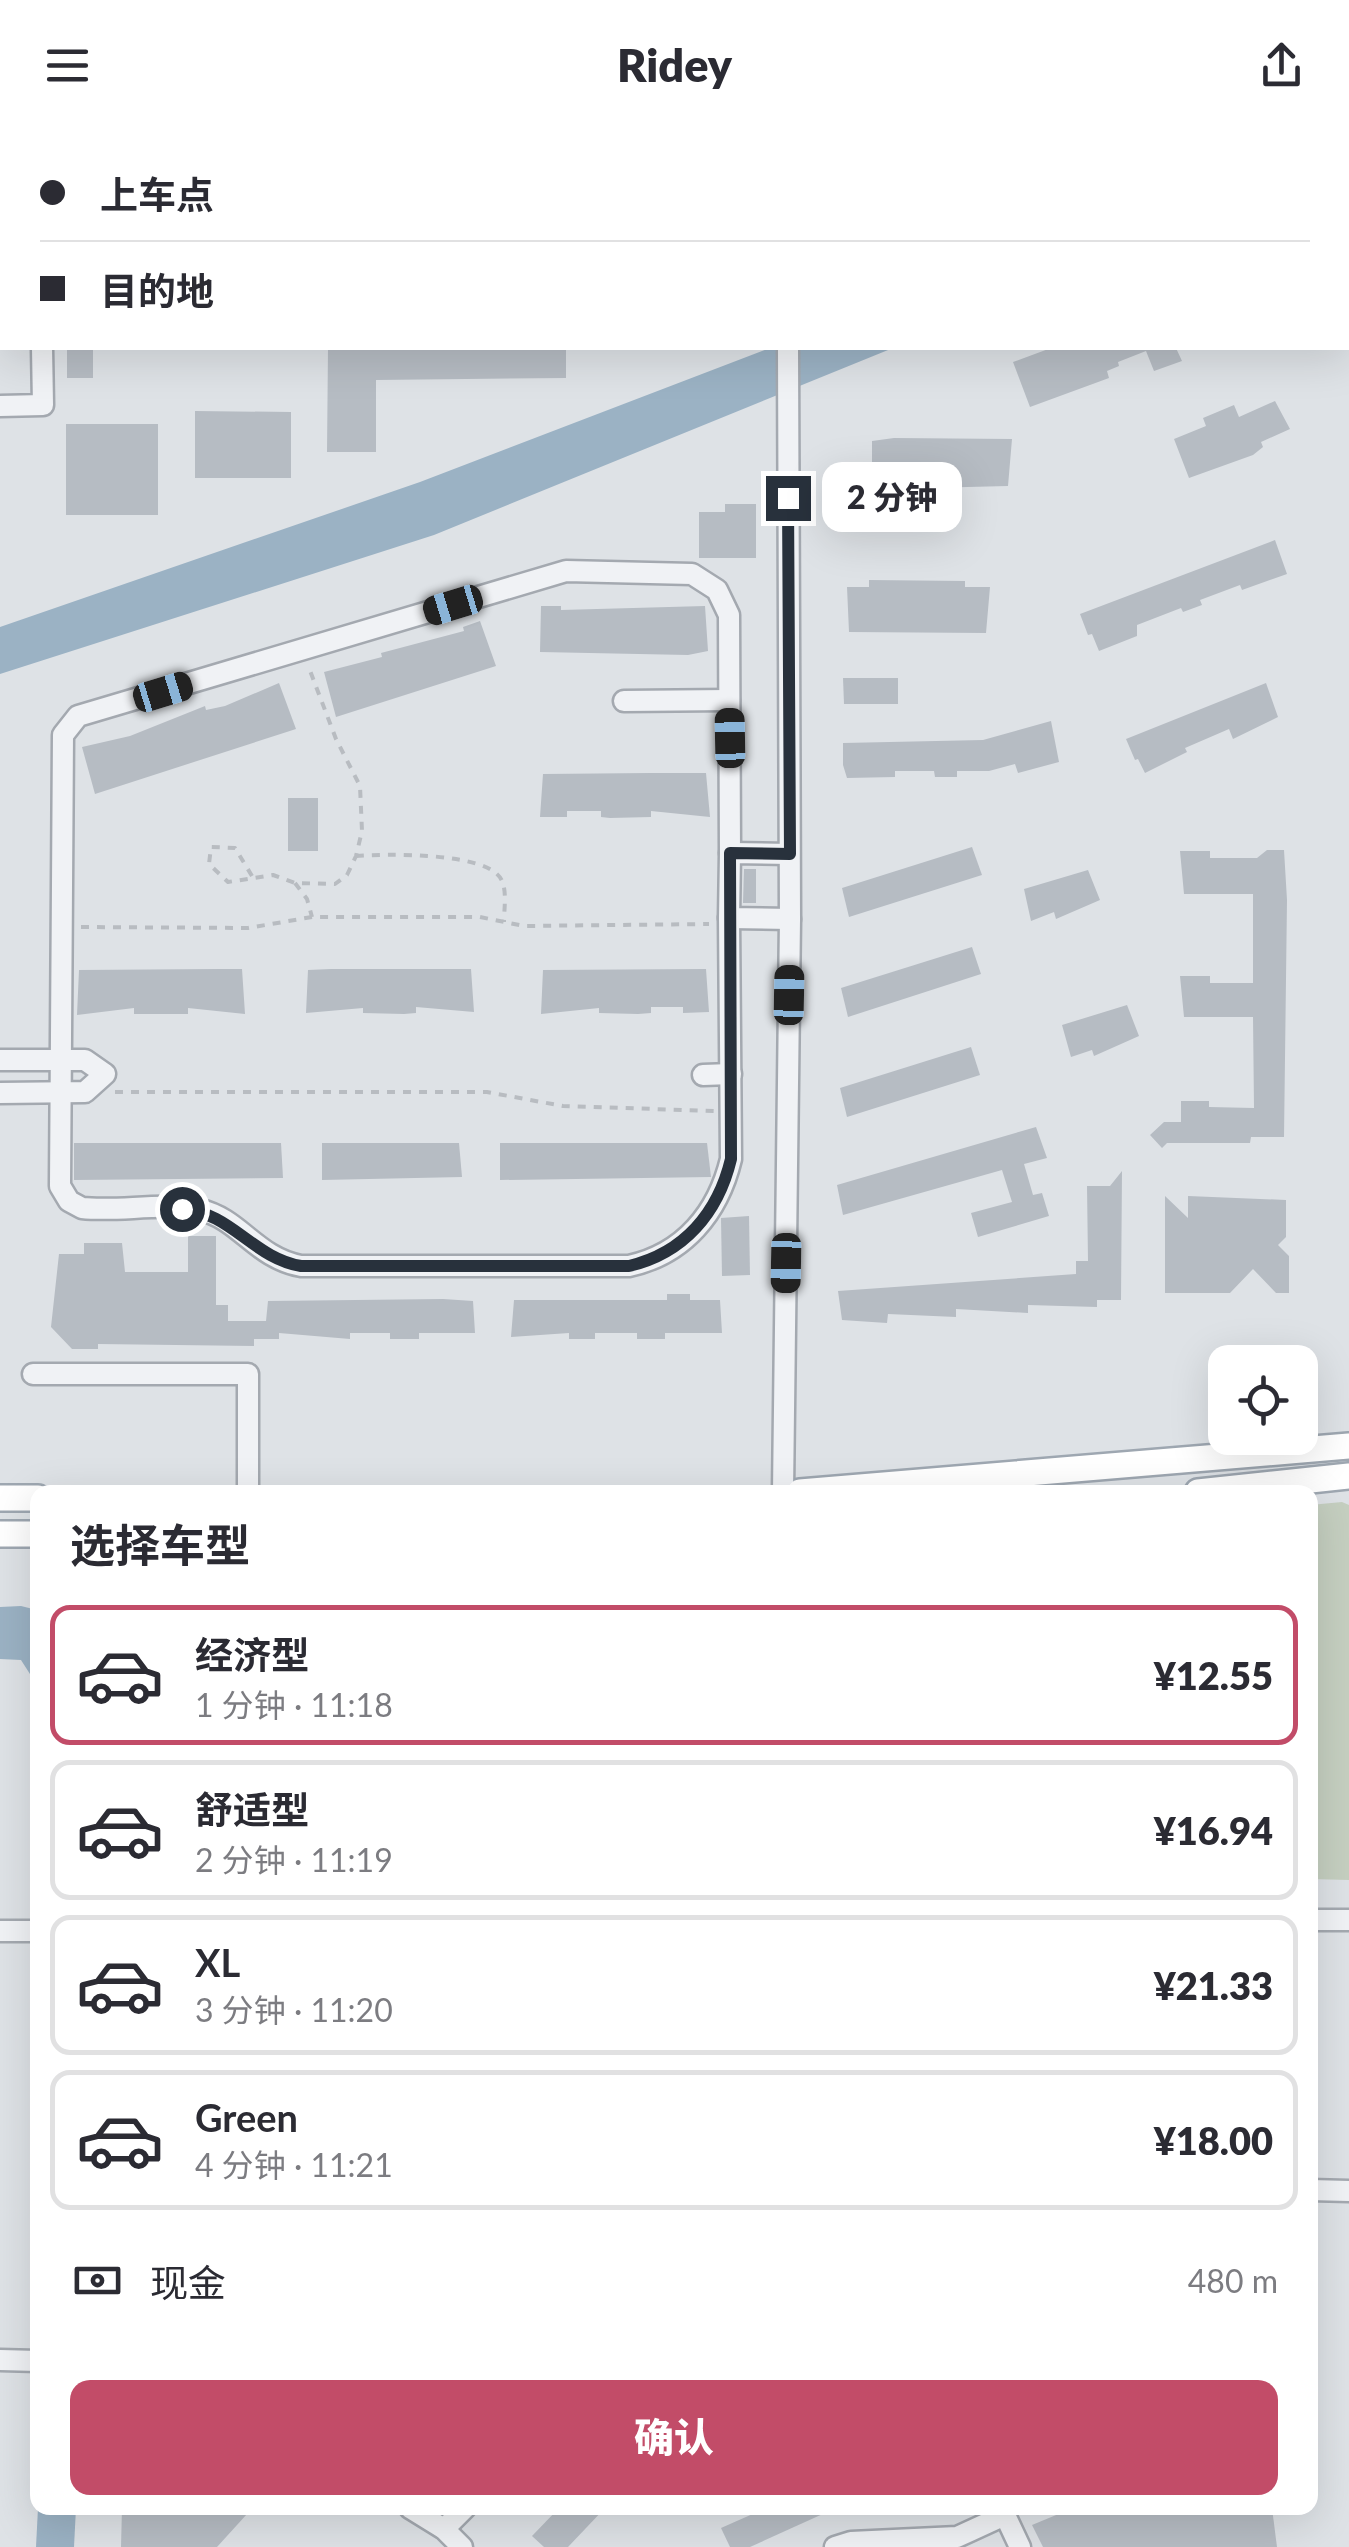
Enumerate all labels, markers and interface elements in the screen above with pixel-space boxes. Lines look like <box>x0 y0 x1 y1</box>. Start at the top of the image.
icon: menu <box>40 38 95 93</box>
text: Ridey <box>617 38 732 92</box>
icon: share <box>1254 38 1309 93</box>
text: 上车点 <box>100 171 214 217</box>
text: 目的地 <box>100 267 214 313</box>
callout: 2 分钟 <box>823 463 963 533</box>
route end <box>766 476 811 521</box>
text: 2 分钟 <box>847 477 937 516</box>
car <box>420 582 486 628</box>
car <box>130 669 196 715</box>
car <box>714 708 746 768</box>
car <box>773 965 805 1025</box>
route start <box>160 1187 205 1232</box>
car <box>770 1233 802 1293</box>
map controls <box>1208 1345 1318 1455</box>
button: locate <box>1208 1345 1318 1455</box>
text: 选择车型 <box>70 1518 250 1572</box>
icon: car <box>75 1630 165 1720</box>
text: 经济型 <box>195 1631 309 1677</box>
text: ¥12.55 <box>1154 1652 1273 1698</box>
text: 1 分钟 · 11:18 <box>195 1685 393 1724</box>
icon: car <box>75 1785 165 1875</box>
text: 舒适型 <box>195 1786 309 1832</box>
text: ¥16.94 <box>1154 1807 1273 1853</box>
text: 2 分钟 · 11:19 <box>195 1840 393 1879</box>
text: XL <box>195 1939 240 1985</box>
icon: car <box>75 1940 165 2030</box>
text: ¥21.33 <box>1154 1962 1273 2008</box>
text: 3 分钟 · 11:20 <box>195 1990 393 2029</box>
text: Green <box>195 2094 298 2140</box>
icon: car <box>75 2095 165 2185</box>
text: ¥18.00 <box>1154 2117 1273 2163</box>
text: 4 分钟 · 11:21 <box>195 2145 393 2184</box>
icon: cash <box>70 2253 125 2308</box>
text: 现金 <box>150 2259 226 2305</box>
text: 480 m <box>1188 2261 1278 2300</box>
button: 确认 <box>70 2380 1278 2495</box>

